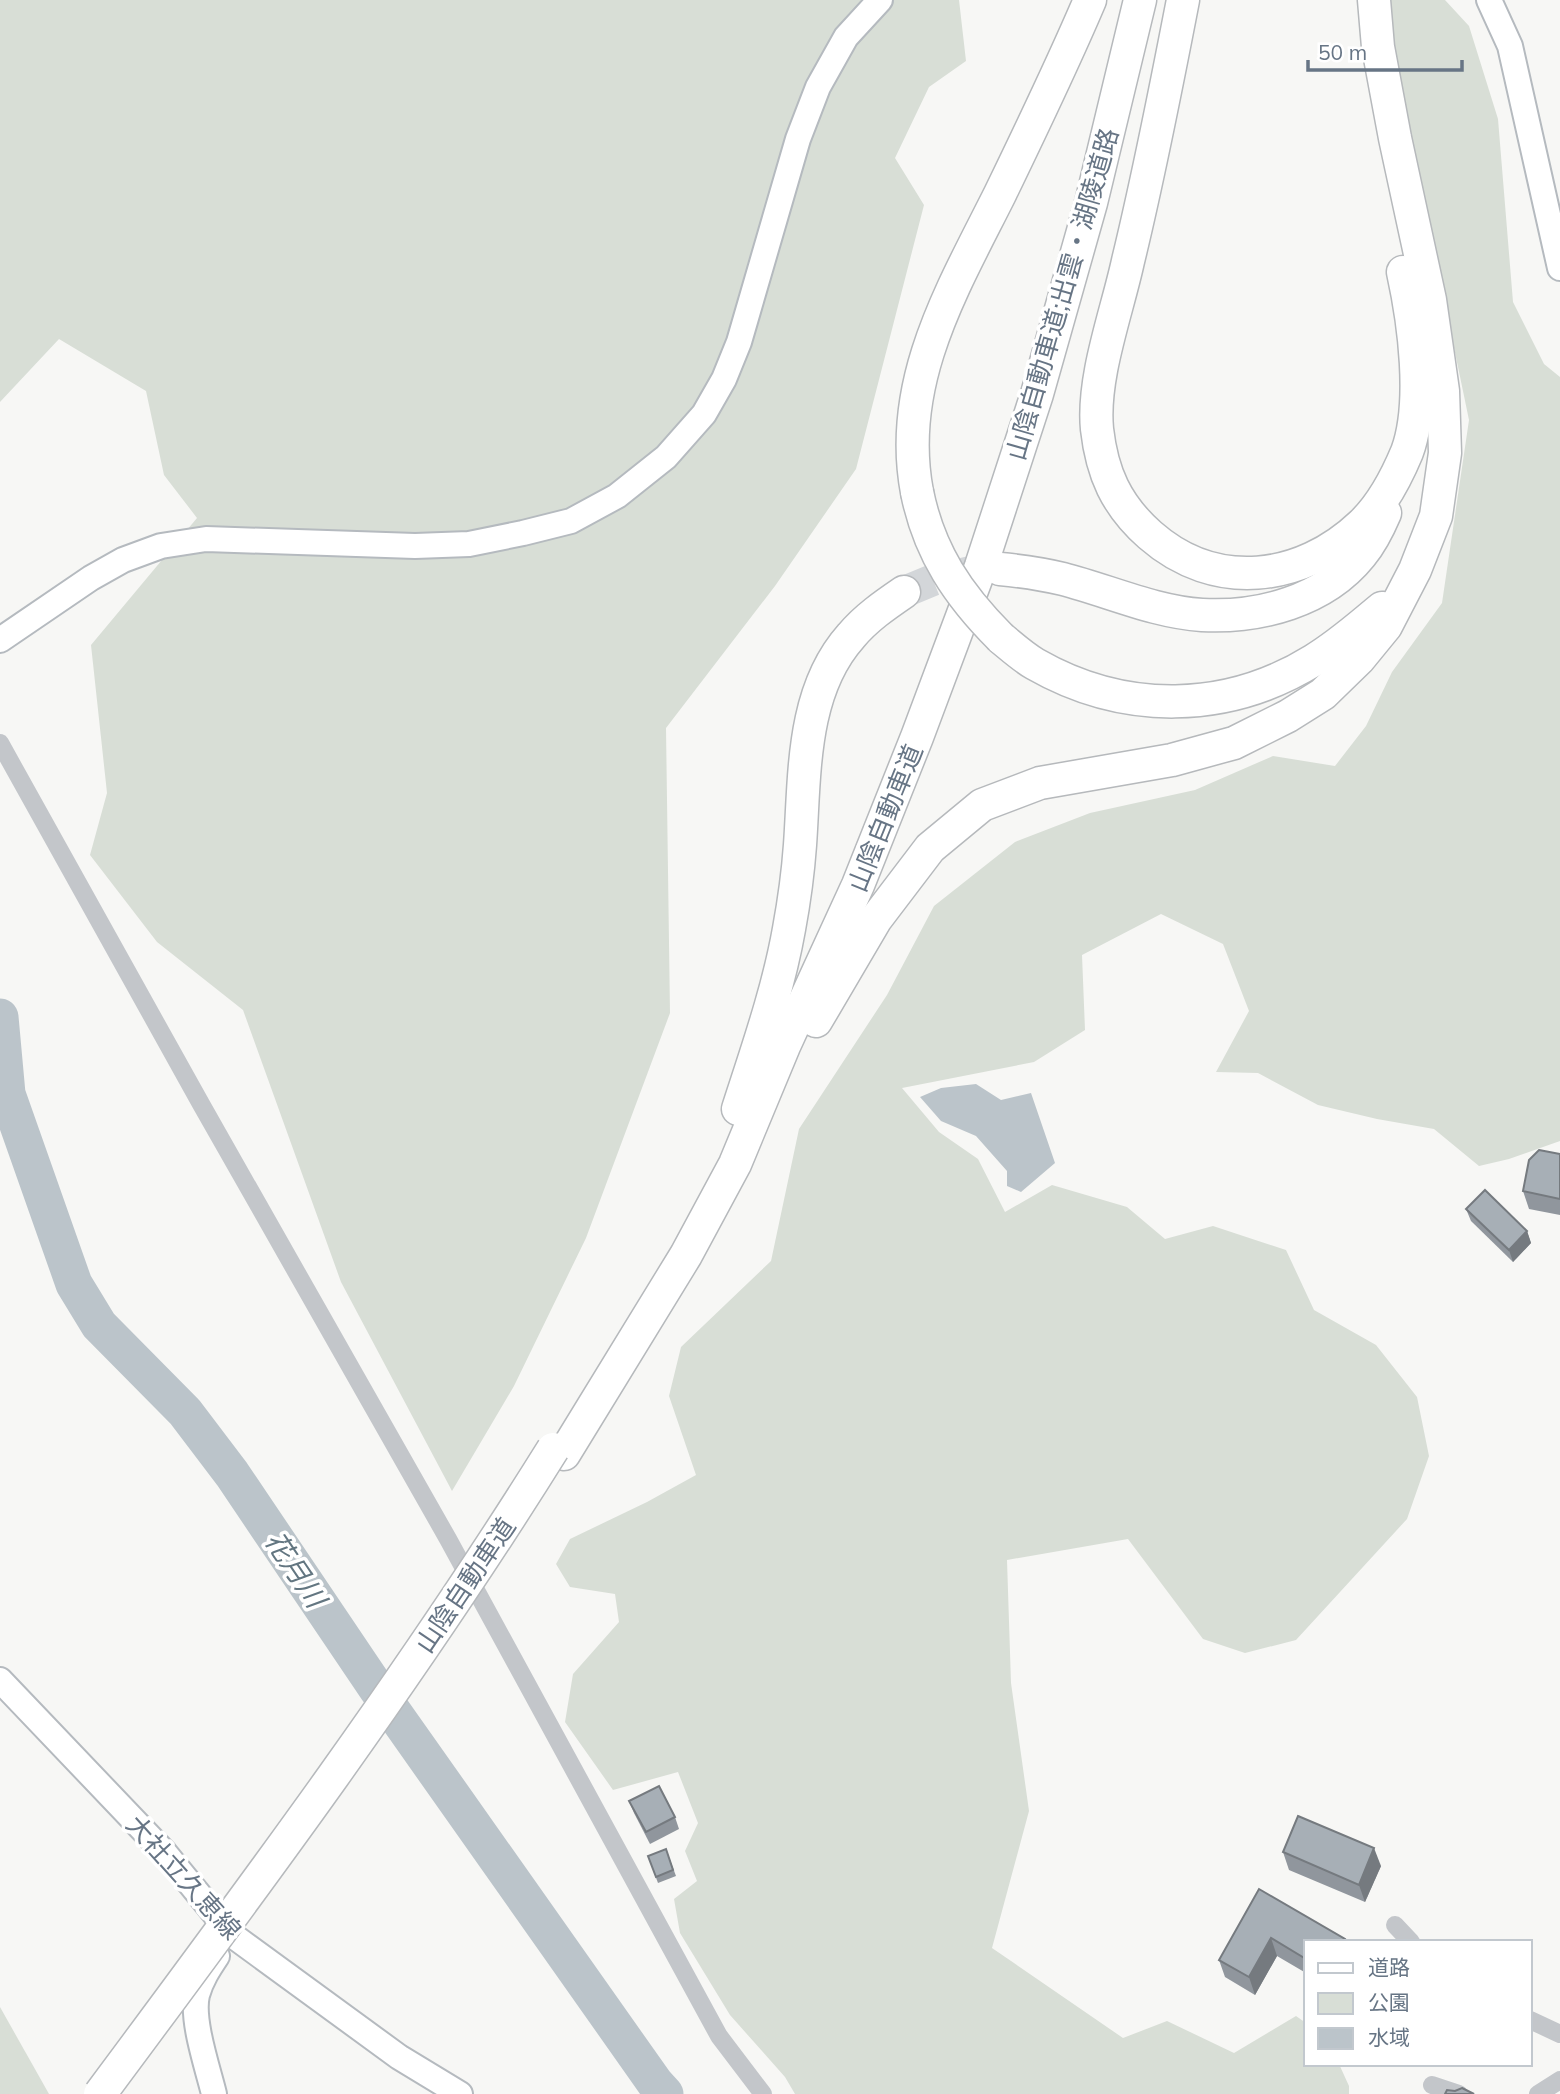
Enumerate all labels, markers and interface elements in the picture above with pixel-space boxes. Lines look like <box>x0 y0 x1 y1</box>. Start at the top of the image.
scale bar <box>1308 28 1462 72</box>
text: 50 m <box>1318 39 1367 65</box>
street label: 山陰自動車道;出雲・湖陵道路 <box>999 124 1125 464</box>
street label: 山陰自動車道 <box>840 739 930 897</box>
street label: 山陰自動車道 <box>408 1511 522 1659</box>
water label: 花月川 <box>258 1524 336 1616</box>
street label: 大社立久恵線 <box>120 1808 248 1946</box>
legend <box>1304 1940 1532 2066</box>
text: 道路 <box>1368 1954 1410 1980</box>
text: 公園 <box>1368 1989 1410 2015</box>
text: 水域 <box>1368 2024 1410 2050</box>

